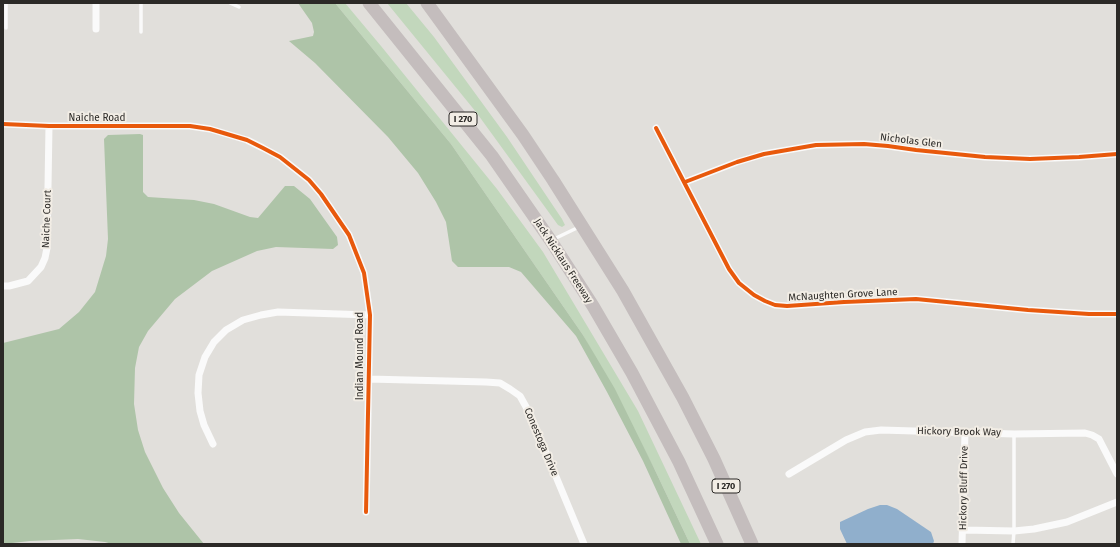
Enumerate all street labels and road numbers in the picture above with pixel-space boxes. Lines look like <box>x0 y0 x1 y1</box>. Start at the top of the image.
street label: Naiche Road <box>69 112 125 124</box>
road number: I 270 <box>449 112 477 126</box>
street label: Nicholas Glen <box>879 131 943 151</box>
street label: Naiche Court <box>40 190 54 248</box>
street label: Jack Nicklaus Freeway <box>531 216 595 306</box>
street label: McNaughten Grove Lane <box>788 286 898 304</box>
street label: Indian Mound Road <box>354 312 366 400</box>
street label: Conestoga Drive <box>521 406 561 478</box>
street label: Hickory Brook Way <box>917 425 1001 439</box>
street label: Hickory Bluff Drive <box>957 446 971 530</box>
road number: I 270 <box>712 479 740 493</box>

